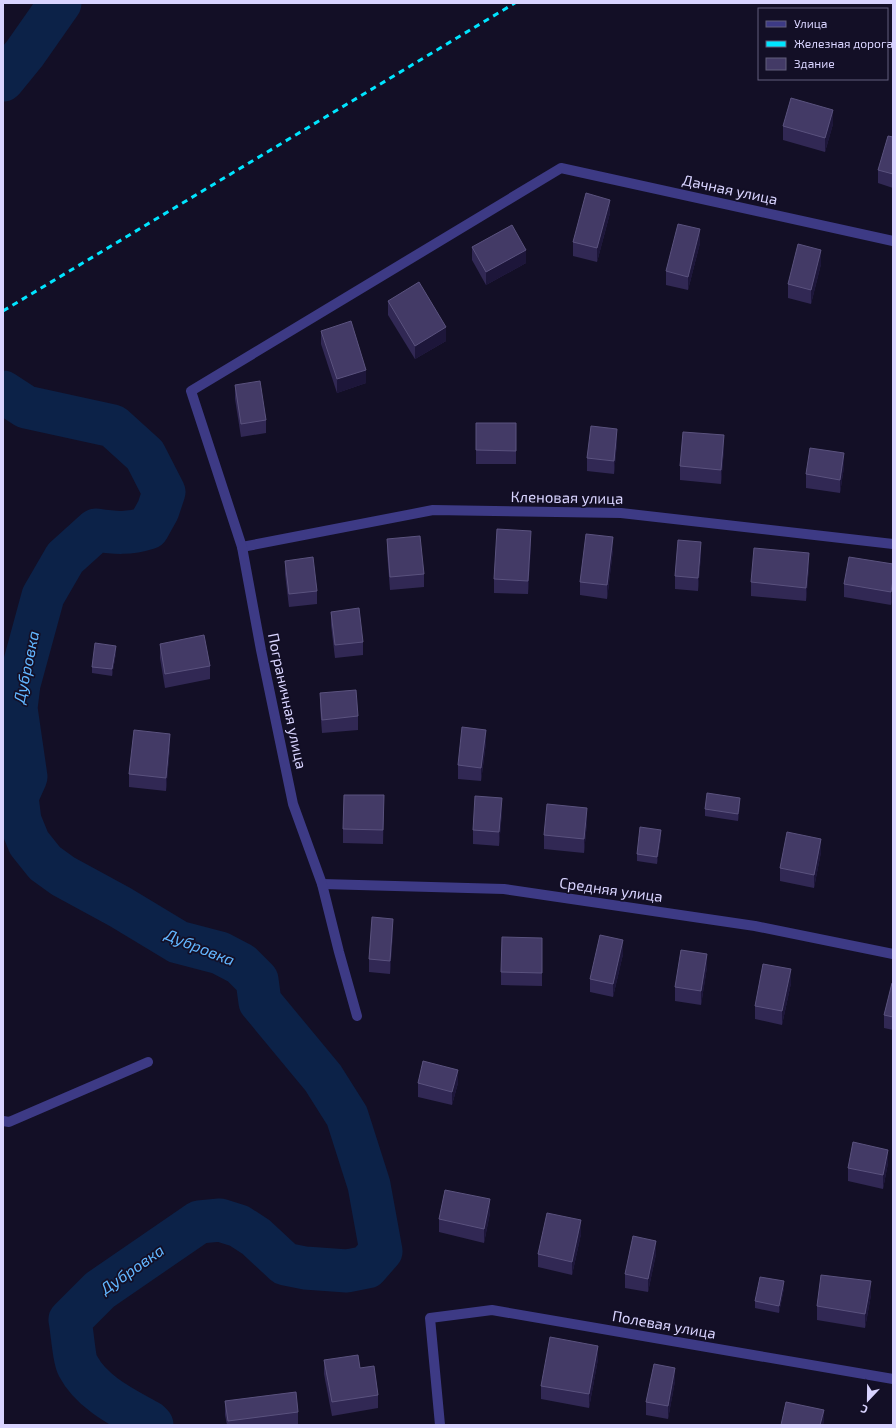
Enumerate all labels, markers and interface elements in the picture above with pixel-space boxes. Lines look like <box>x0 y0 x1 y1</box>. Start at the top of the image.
legend <box>758 8 888 80</box>
text: Улица <box>794 16 827 30</box>
text: Железная дорога <box>794 36 893 50</box>
text: Здание <box>794 56 835 70</box>
street label: Дачная улица <box>681 170 780 209</box>
street label: Кленовая улица <box>510 487 624 508</box>
water label: Дубровка <box>8 629 42 706</box>
street label: Пограничная улица <box>264 631 311 771</box>
street label: Средняя улица <box>558 873 664 906</box>
water label: Дубровка <box>162 924 238 969</box>
water label: Дубровка <box>95 1240 167 1298</box>
street label: Полевая улица <box>611 1306 717 1343</box>
north arrow <box>848 1380 888 1420</box>
text: С <box>858 1402 870 1417</box>

